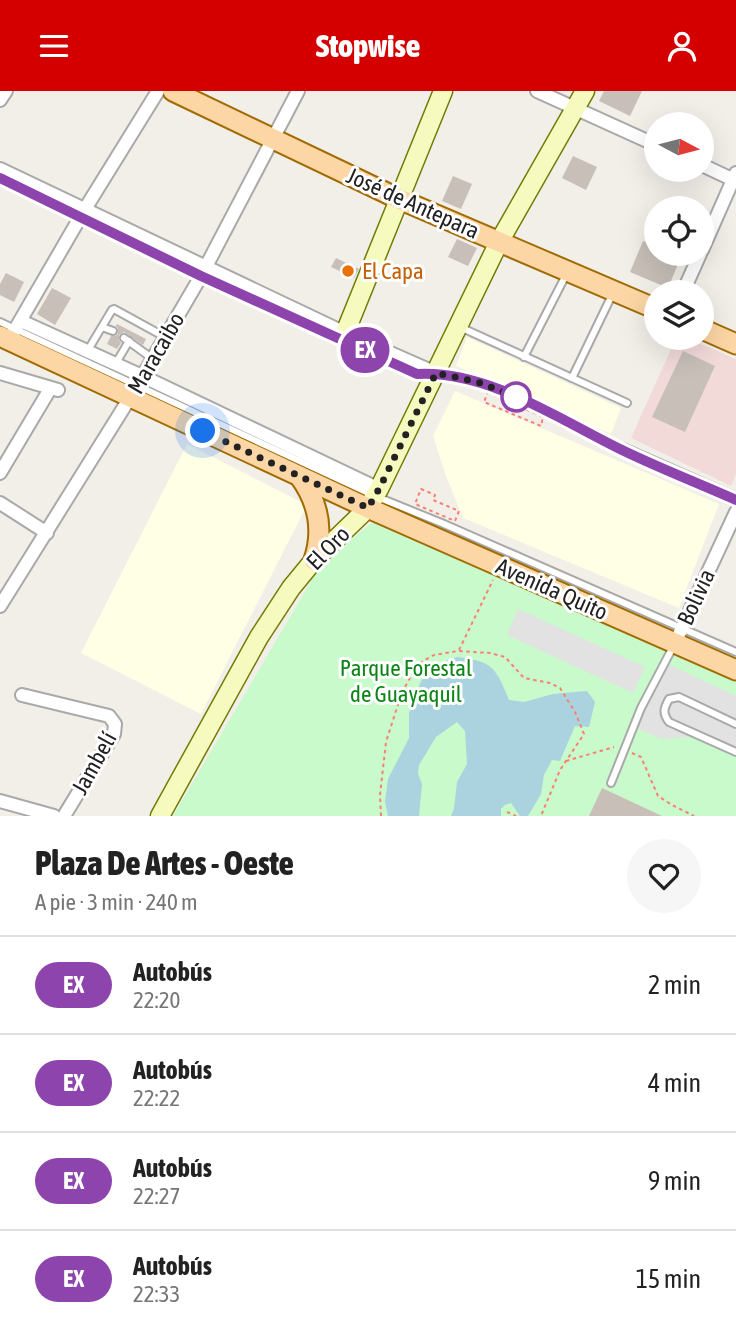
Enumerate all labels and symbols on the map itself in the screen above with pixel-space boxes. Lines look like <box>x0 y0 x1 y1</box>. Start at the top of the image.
north arrow <box>644 112 714 182</box>
street label: José de Antepara <box>343 162 483 244</box>
place label: El Capa <box>362 258 424 284</box>
marker: El Capa <box>340 263 356 279</box>
street label: Maracaibo <box>122 308 190 398</box>
line badge: EX <box>334 327 396 373</box>
unlabelled marker <box>501 382 531 412</box>
your location <box>185 413 220 448</box>
street label: El Oro <box>301 521 355 575</box>
street label: Avenida Quito <box>492 553 612 625</box>
street label: Bolivia <box>672 565 720 629</box>
park label: Parque Forestal de Guayaquil <box>340 655 472 707</box>
street label: Jambelí <box>66 727 122 799</box>

